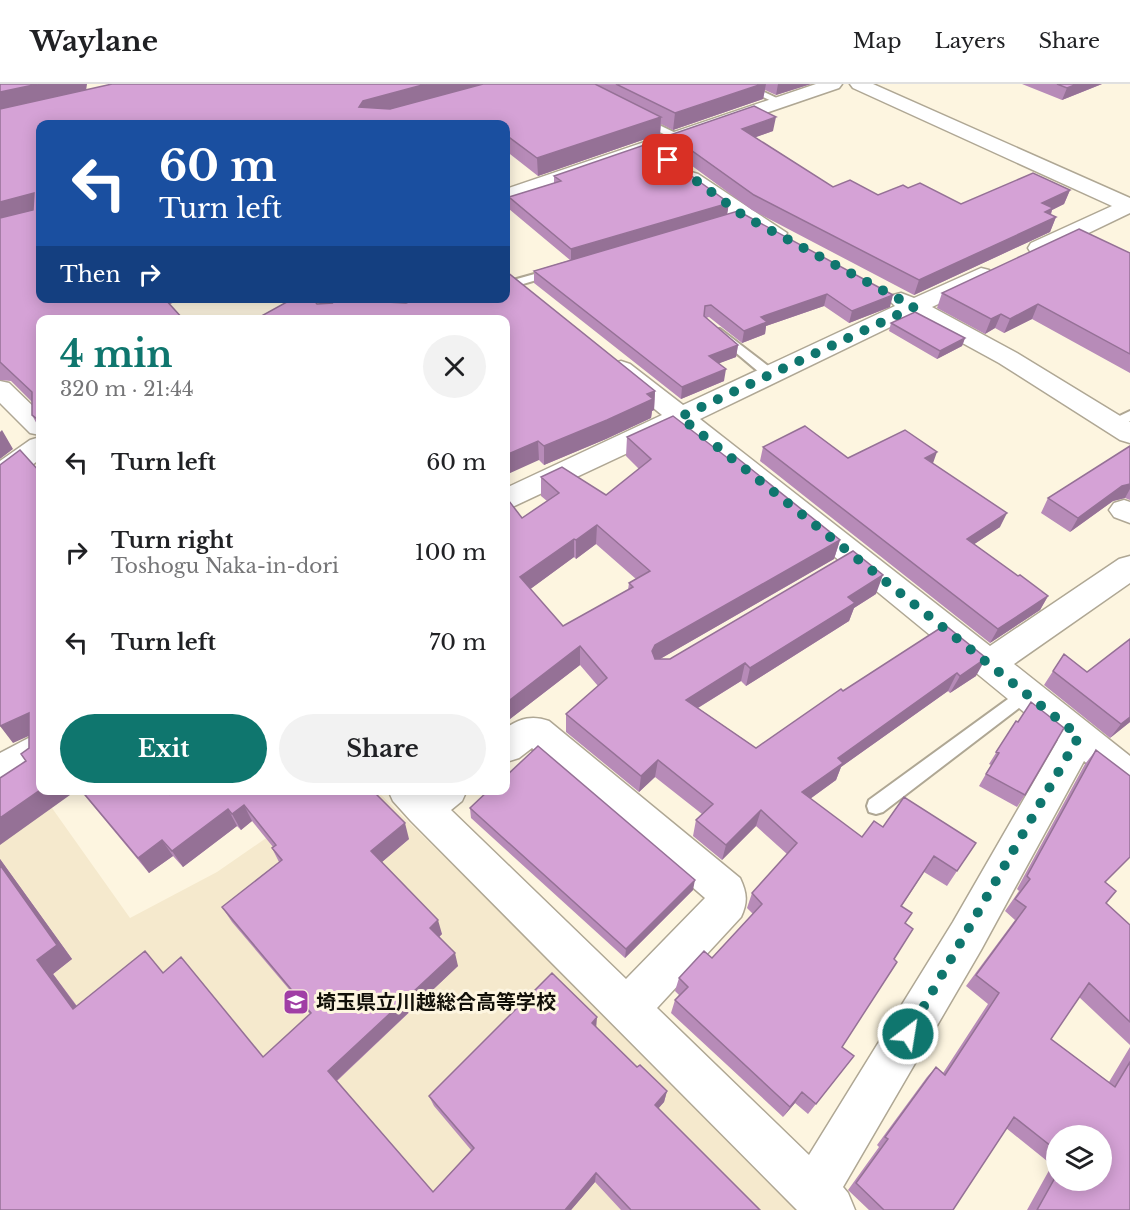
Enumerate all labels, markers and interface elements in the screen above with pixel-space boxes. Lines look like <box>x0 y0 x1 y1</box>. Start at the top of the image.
text: Waylane <box>30 24 158 59</box>
text: Map <box>853 28 902 54</box>
text: Layers <box>935 28 1006 54</box>
text: Share <box>1039 28 1100 54</box>
pin <box>642 134 693 185</box>
text: 60 m <box>159 140 277 192</box>
icon: arrive <box>651 143 684 176</box>
icon: left <box>60 144 138 222</box>
text: Turn left <box>159 192 282 225</box>
icon: right <box>133 258 166 291</box>
text: Then <box>60 261 121 288</box>
text: 4 min <box>60 332 172 377</box>
button: close <box>423 335 486 398</box>
text: 320 m · 21:44 <box>60 377 194 401</box>
icon: left <box>60 446 93 479</box>
text: Turn left <box>111 449 216 476</box>
text: 60 m <box>426 449 486 476</box>
text: Turn right <box>111 527 233 554</box>
icon: right <box>60 536 93 569</box>
text: 100 m <box>415 539 486 566</box>
text: Toshogu Naka-in-dori <box>111 554 339 578</box>
icon: left <box>60 626 93 659</box>
text: Turn left <box>111 629 216 656</box>
text: 70 m <box>429 629 486 656</box>
button: Exit <box>60 714 267 783</box>
button: Share <box>279 714 486 783</box>
school or university icon: 埼玉県立川越総合高等学校 <box>281 987 311 1017</box>
place label: 埼玉県立川越総合高等学校 <box>316 990 556 1014</box>
position arrow <box>876 1002 940 1066</box>
map controls <box>1046 1125 1112 1191</box>
button: layers <box>1046 1125 1112 1191</box>

